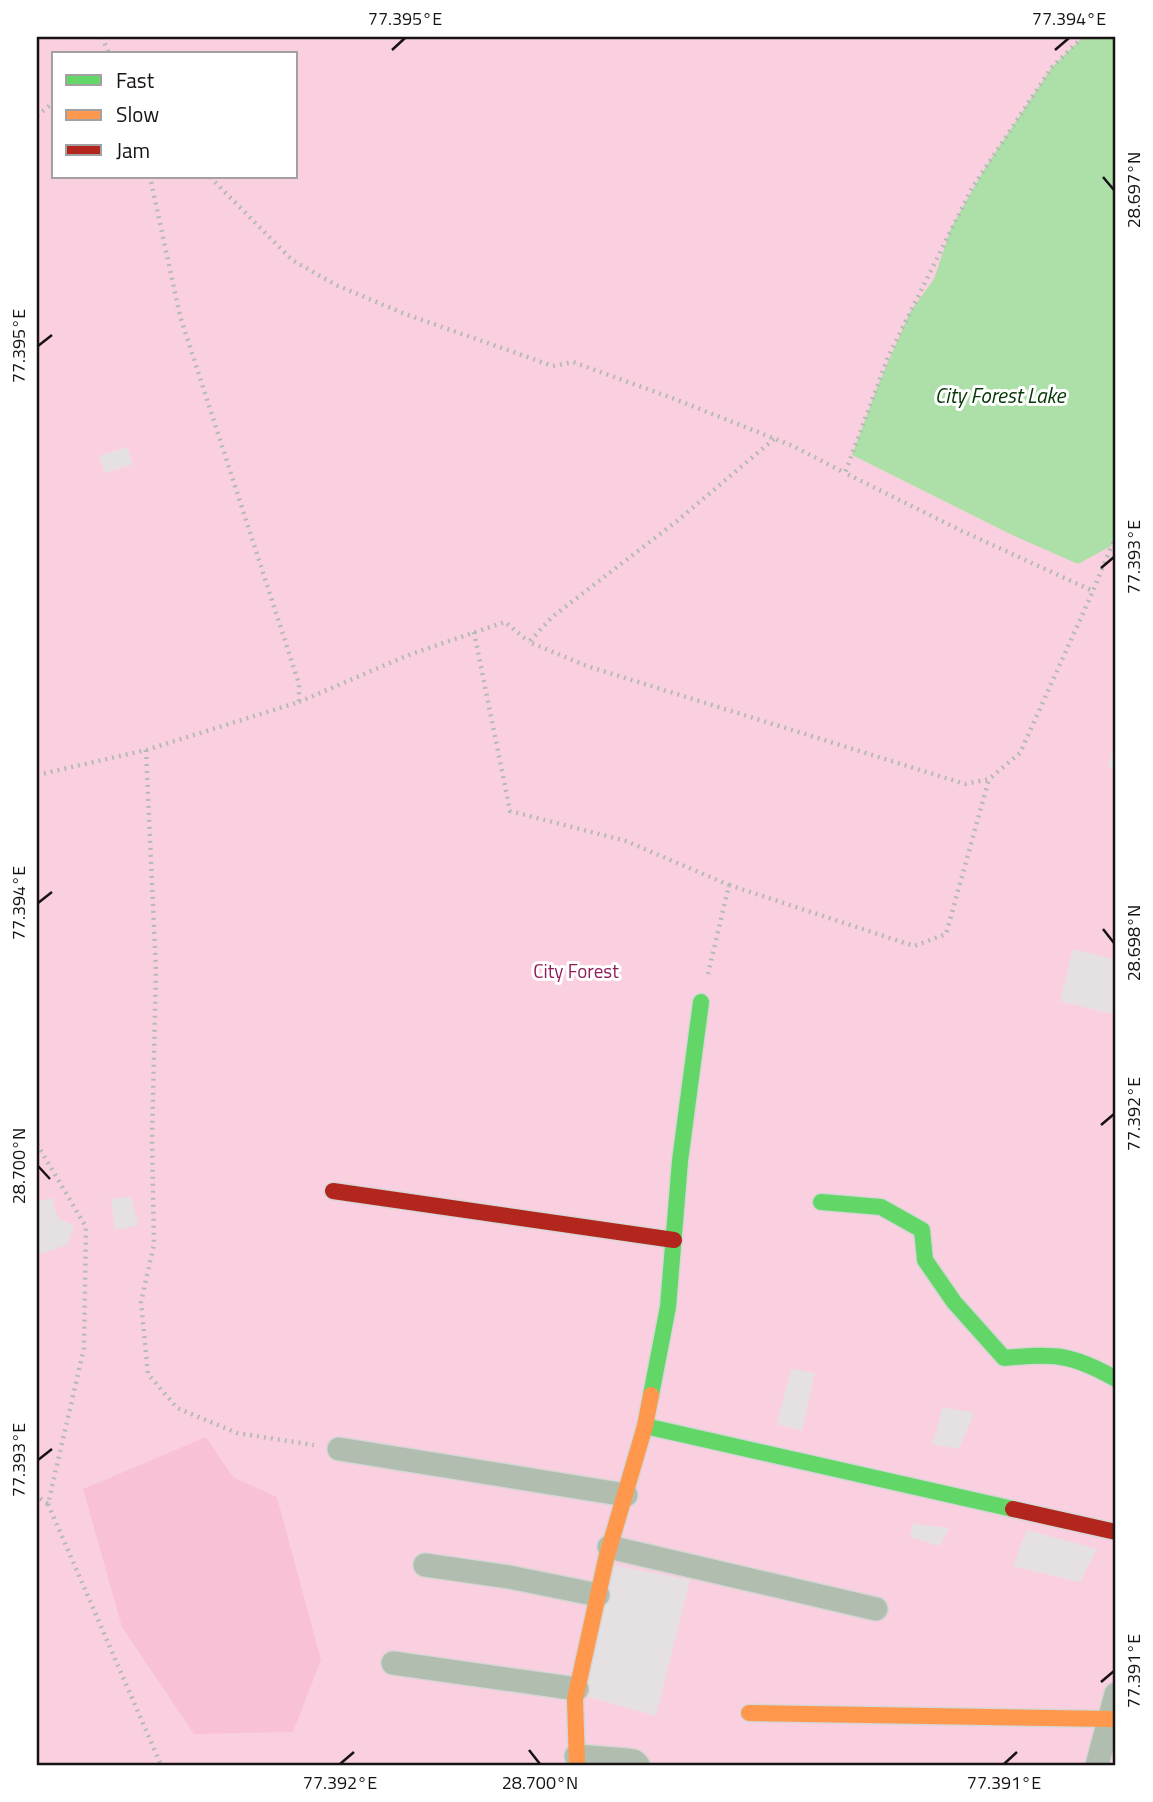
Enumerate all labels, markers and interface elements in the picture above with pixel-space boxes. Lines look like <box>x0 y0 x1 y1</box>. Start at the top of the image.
text: 77.395°E <box>368 5 442 32</box>
text: 77.394°E <box>1032 5 1106 32</box>
legend <box>52 52 298 178</box>
text: Fast <box>116 64 155 96</box>
text: Slow <box>116 98 159 130</box>
text: Jam <box>116 134 150 166</box>
text: 28.697°N <box>1120 152 1147 228</box>
text: 77.395°E <box>5 309 32 383</box>
water label: City Forest Lake <box>935 379 1067 411</box>
text: 77.393°E <box>1120 520 1147 594</box>
text: 77.394°E <box>5 866 32 940</box>
text: 28.698°N <box>1120 905 1147 981</box>
park label: City Forest <box>533 956 619 985</box>
text: 77.392°E <box>1120 1077 1147 1151</box>
text: 28.700°N <box>5 1128 32 1204</box>
text: 77.393°E <box>5 1423 32 1497</box>
text: 77.391°E <box>1120 1634 1147 1708</box>
text: 77.392°E <box>303 1769 377 1796</box>
text: 28.700°N <box>502 1769 578 1796</box>
text: 77.391°E <box>967 1769 1041 1796</box>

